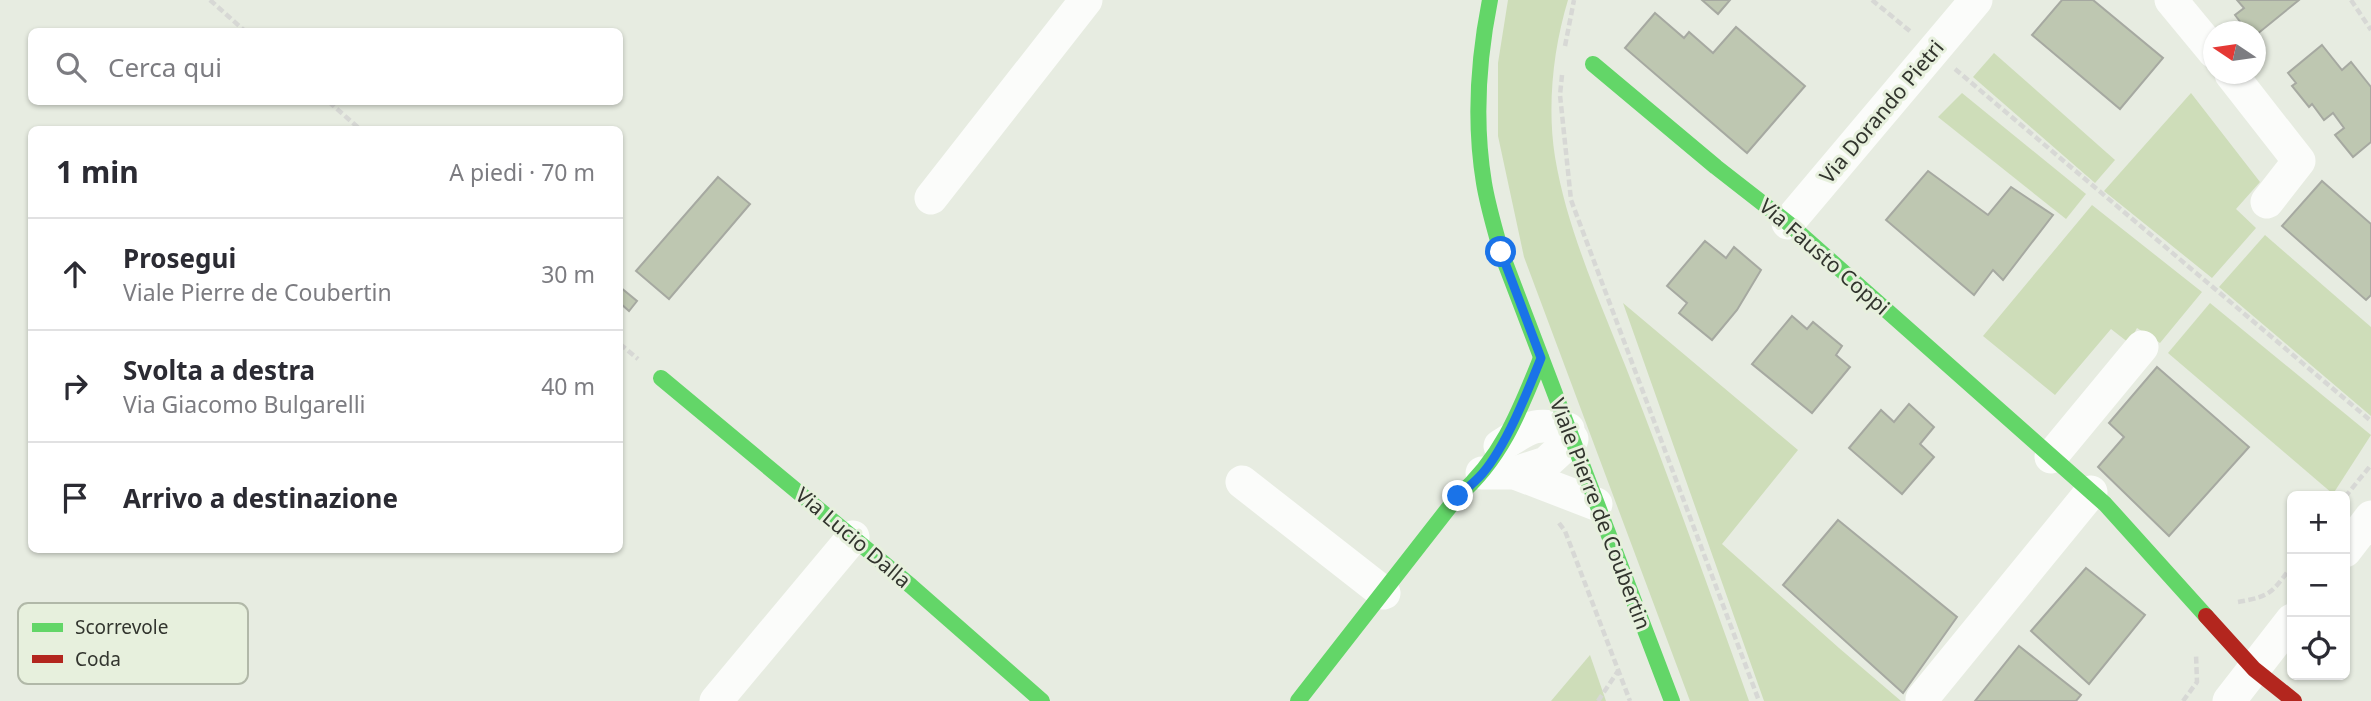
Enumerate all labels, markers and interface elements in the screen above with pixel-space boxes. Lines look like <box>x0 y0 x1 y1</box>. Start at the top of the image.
north arrow <box>2203 21 2266 84</box>
search box <box>28 28 623 105</box>
street label: Via Dorando Pietri <box>1813 34 1949 189</box>
icon: search <box>52 48 90 86</box>
text: Cerca qui <box>108 49 222 85</box>
text: 1 min <box>56 151 139 192</box>
text: A piedi · 70 m <box>449 156 595 188</box>
street label: Via Fausto Coppi <box>1754 192 1896 321</box>
route start <box>1485 236 1516 267</box>
text: Prosegui <box>123 240 236 276</box>
icon: ahead <box>56 255 94 293</box>
text: 30 m <box>541 258 595 290</box>
text: Viale Pierre de Coubertin <box>123 276 392 308</box>
text: Svolta a destra <box>123 352 315 388</box>
icon: right <box>56 367 94 405</box>
text: 40 m <box>541 370 595 402</box>
text: Via Giacomo Bulgarelli <box>123 388 366 420</box>
street label: Viale Pierre de Coubertin <box>1544 394 1658 633</box>
icon: arrive <box>56 479 94 517</box>
text: Arrivo a destinazione <box>123 480 398 516</box>
route end <box>1442 480 1473 511</box>
street label: Via Lucio Dalla <box>790 481 917 594</box>
map controls <box>2287 491 2350 680</box>
button: + <box>2287 491 2350 554</box>
button: − <box>2287 554 2350 617</box>
legend <box>18 603 248 684</box>
text: Scorrevole <box>75 614 168 640</box>
button: locate <box>2287 617 2350 680</box>
text: Coda <box>75 646 121 672</box>

